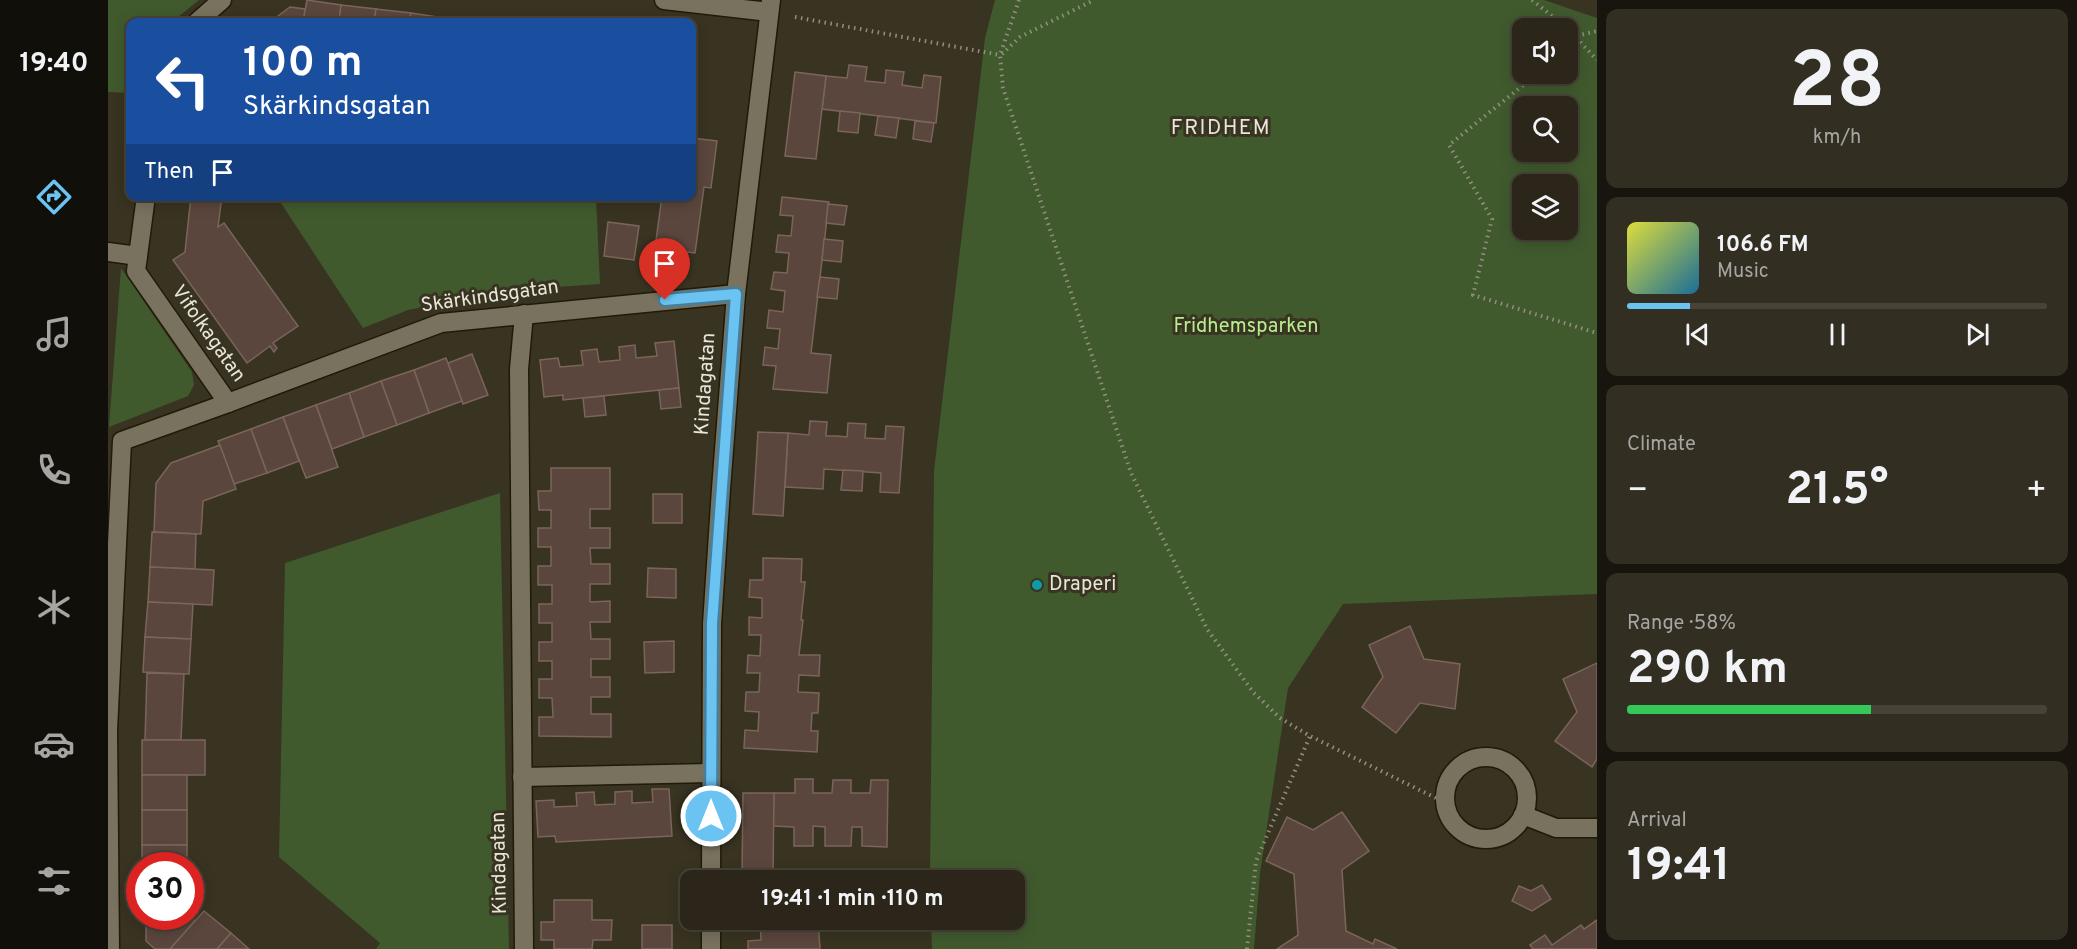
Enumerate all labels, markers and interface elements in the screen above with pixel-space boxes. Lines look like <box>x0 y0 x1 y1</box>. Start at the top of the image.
map controls <box>1512 18 1578 240</box>
button: sound <box>1512 18 1578 84</box>
text: 28 <box>1789 36 1885 135</box>
text: 100 m <box>243 38 362 91</box>
icon: left <box>144 42 222 120</box>
text: 19:40 <box>19 47 89 81</box>
text: Skärkindsgatan <box>243 90 431 124</box>
button: search <box>1512 96 1578 162</box>
district label: FRIDHEM <box>1171 115 1271 142</box>
text: km/h <box>1813 125 1861 151</box>
icon: arrive <box>206 156 239 189</box>
text: Then <box>144 159 194 186</box>
button: layers <box>1512 174 1578 240</box>
icon: directions <box>33 176 75 218</box>
text: 106.6 FM <box>1717 232 1809 259</box>
pin <box>639 238 690 300</box>
icon: arrive <box>648 247 681 280</box>
text: Music <box>1717 259 1769 285</box>
street label: Skärkindsgatan <box>419 274 561 320</box>
street label: Vifolkagatan <box>165 280 251 388</box>
icon: music <box>33 313 75 355</box>
park label: Fridhemsparken <box>1174 314 1318 340</box>
icon: previous <box>1681 318 1714 351</box>
icon: pause <box>1821 318 1854 351</box>
icon: next <box>1961 318 1994 351</box>
street label: Kindagatan <box>689 332 723 436</box>
text: Climate <box>1627 432 1696 458</box>
icon: phone <box>33 449 75 491</box>
text: 21.5° <box>1786 463 1888 520</box>
text: − <box>1627 471 1648 513</box>
text: + <box>2026 471 2047 513</box>
place label: Draperi <box>1049 572 1116 598</box>
marker: Draperi <box>1030 578 1044 592</box>
icon: climate <box>33 586 75 628</box>
text: Range · 58% <box>1627 611 1736 637</box>
text: 290 km <box>1627 642 1788 699</box>
icon: car <box>33 723 75 765</box>
position arrow <box>679 784 743 848</box>
text: Arrival <box>1627 808 1687 834</box>
street label: Kindagatan <box>486 811 514 915</box>
text: 19:41 <box>1627 839 1731 896</box>
speed limit sign: 30 <box>126 852 204 930</box>
icon: filters <box>33 860 75 902</box>
text: 19:41 · 1 min · 110 m <box>761 886 944 913</box>

